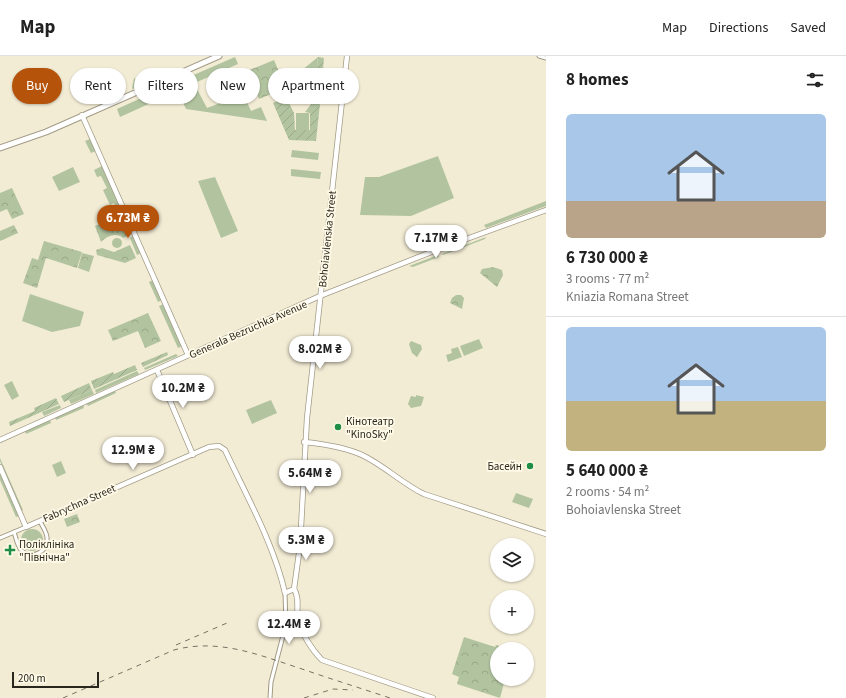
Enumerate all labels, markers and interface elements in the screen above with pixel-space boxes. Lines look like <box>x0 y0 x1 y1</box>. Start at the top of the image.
text: Map <box>20 14 55 41</box>
text: Map <box>662 18 687 38</box>
text: Directions <box>709 18 768 38</box>
text: Saved <box>790 18 826 38</box>
chip: Buy <box>12 68 62 104</box>
chip: Rent <box>70 68 126 104</box>
chip: Filters <box>134 68 198 104</box>
chip: New <box>206 68 260 104</box>
chip: Apartment <box>268 68 359 104</box>
text: 8 homes <box>566 68 628 92</box>
icon: filters <box>804 69 826 91</box>
icon: home <box>660 140 732 212</box>
street label: Bohoiavlenska Street <box>315 190 340 288</box>
pin: 6.73M ₴ <box>91 205 165 239</box>
text: 6.73M ₴ <box>106 209 150 227</box>
pin: 7.17M ₴ <box>399 225 473 259</box>
text: 7.17M ₴ <box>414 229 458 247</box>
text: 6 730 000 ₴ <box>566 246 648 270</box>
text: 3 rooms · 77 m² <box>566 270 649 288</box>
text: Kniazia Romana Street <box>566 288 689 306</box>
street label: Generala Bezruchka Avenue <box>187 296 310 362</box>
pin: 8.02M ₴ <box>283 336 357 370</box>
text: 8.02M ₴ <box>298 340 342 358</box>
icon: home <box>660 353 732 425</box>
pin: 10.2M ₴ <box>146 375 220 409</box>
text: 10.2M ₴ <box>161 379 205 397</box>
place label: Кінотеатр "KinoSky" <box>346 414 394 442</box>
marker: Кінотеатр "KinoSky" <box>333 422 343 432</box>
pin: 12.9M ₴ <box>96 437 170 471</box>
text: 12.9M ₴ <box>111 441 155 459</box>
place label: Басейн <box>487 459 522 474</box>
text: 5 640 000 ₴ <box>566 459 648 483</box>
pin: 5.64M ₴ <box>273 460 347 494</box>
marker: Басейн <box>525 461 535 471</box>
text: 5.64M ₴ <box>288 464 332 482</box>
street label: Fabrychna Street <box>40 481 118 526</box>
text: 2 rooms · 54 m² <box>566 483 649 501</box>
text: Bohoiavlenska Street <box>566 501 681 519</box>
pin: 5.3M ₴ <box>273 527 339 561</box>
text: 5.3M ₴ <box>288 531 325 549</box>
place label: Поліклініка "Північна" <box>19 537 74 565</box>
map controls <box>490 538 534 686</box>
button: layers <box>490 538 534 582</box>
marker: Поліклініка "Північна" <box>4 544 16 556</box>
button: + <box>490 590 534 634</box>
pin: 12.4M ₴ <box>252 611 326 645</box>
text: 12.4M ₴ <box>267 615 311 633</box>
button: − <box>490 642 534 686</box>
scale bar <box>12 670 99 689</box>
text: 200 m <box>18 671 46 686</box>

